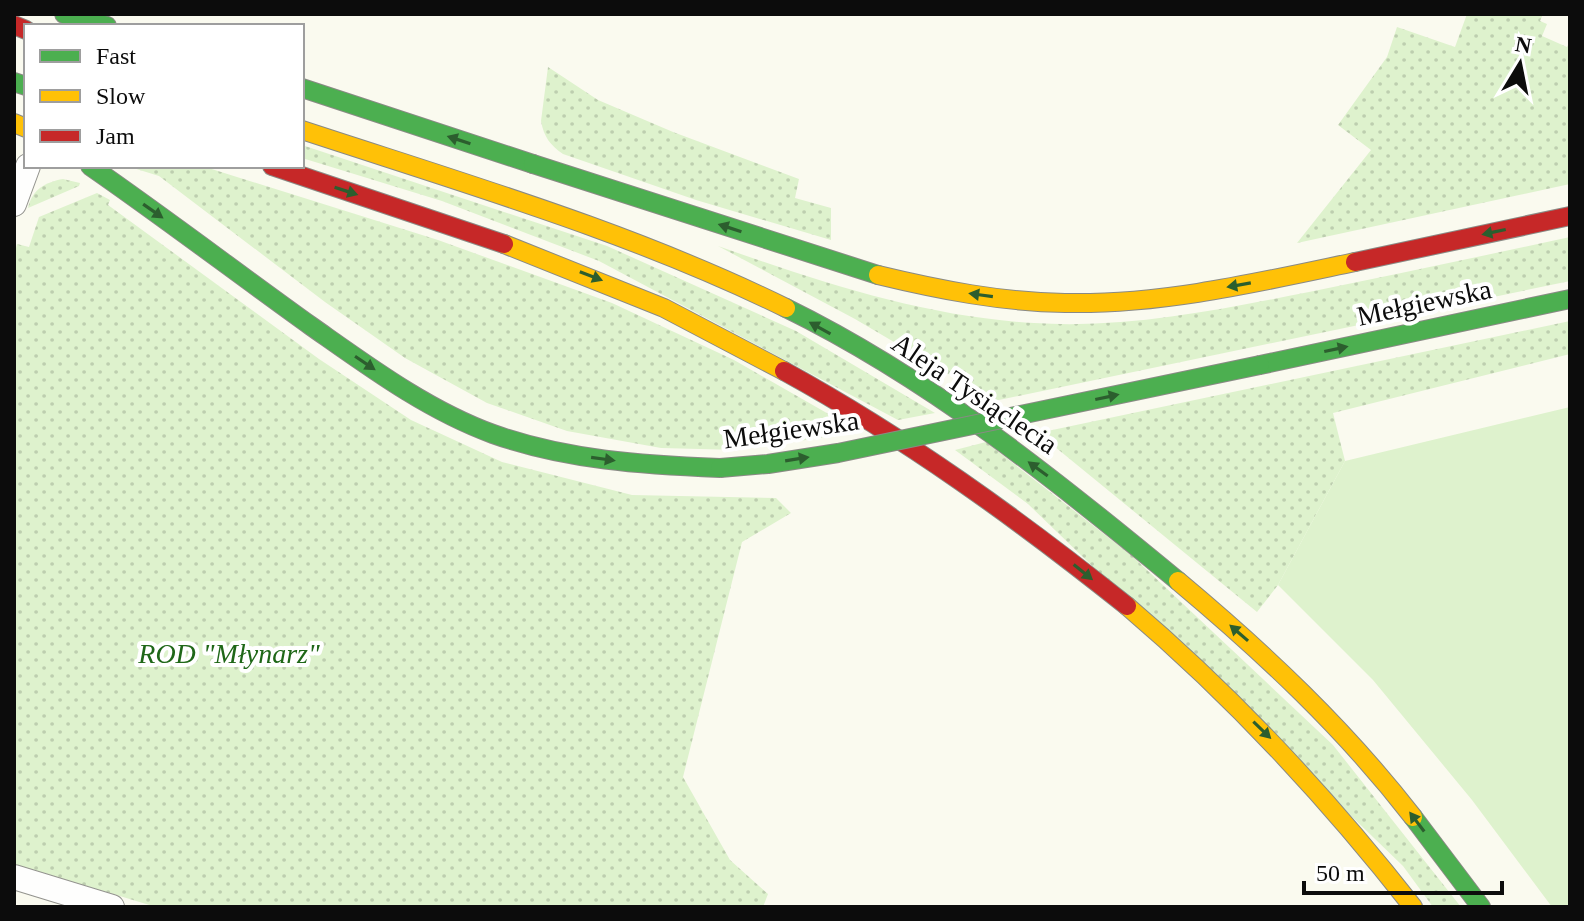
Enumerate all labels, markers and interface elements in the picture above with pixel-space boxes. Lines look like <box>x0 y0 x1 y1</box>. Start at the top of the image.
legend <box>24 24 304 168</box>
north arrow <box>1480 24 1560 104</box>
text: N <box>1513 31 1533 59</box>
text: Fast <box>96 43 136 69</box>
text: Slow <box>96 83 146 109</box>
text: Jam <box>96 123 135 149</box>
one-way arrow <box>446 133 470 145</box>
one-way arrow <box>334 185 358 197</box>
one-way arrow <box>143 203 164 218</box>
one-way arrow <box>718 221 742 233</box>
one-way arrow <box>1481 226 1506 239</box>
one-way arrow <box>579 270 603 283</box>
street label: Mełgiewska <box>1354 273 1495 332</box>
one-way arrow <box>1226 279 1251 291</box>
one-way arrow <box>968 289 993 302</box>
one-way arrow <box>808 321 831 335</box>
street label: Aleja Tysiąclecia <box>886 327 1064 460</box>
one-way arrow <box>1324 342 1349 355</box>
one-way arrow <box>354 355 375 370</box>
one-way arrow <box>1095 391 1120 403</box>
street label: Mełgiewska <box>721 405 862 454</box>
one-way arrow <box>591 453 616 466</box>
one-way arrow <box>785 453 810 465</box>
one-way arrow <box>1028 461 1048 477</box>
one-way arrow <box>1073 563 1093 580</box>
one-way arrow <box>1229 625 1249 643</box>
park label: ROD "Młynarz" <box>137 638 320 669</box>
one-way arrow <box>1252 720 1271 739</box>
one-way arrow <box>1410 812 1426 832</box>
scale bar <box>1304 845 1502 895</box>
text: 50 m <box>1316 860 1365 886</box>

